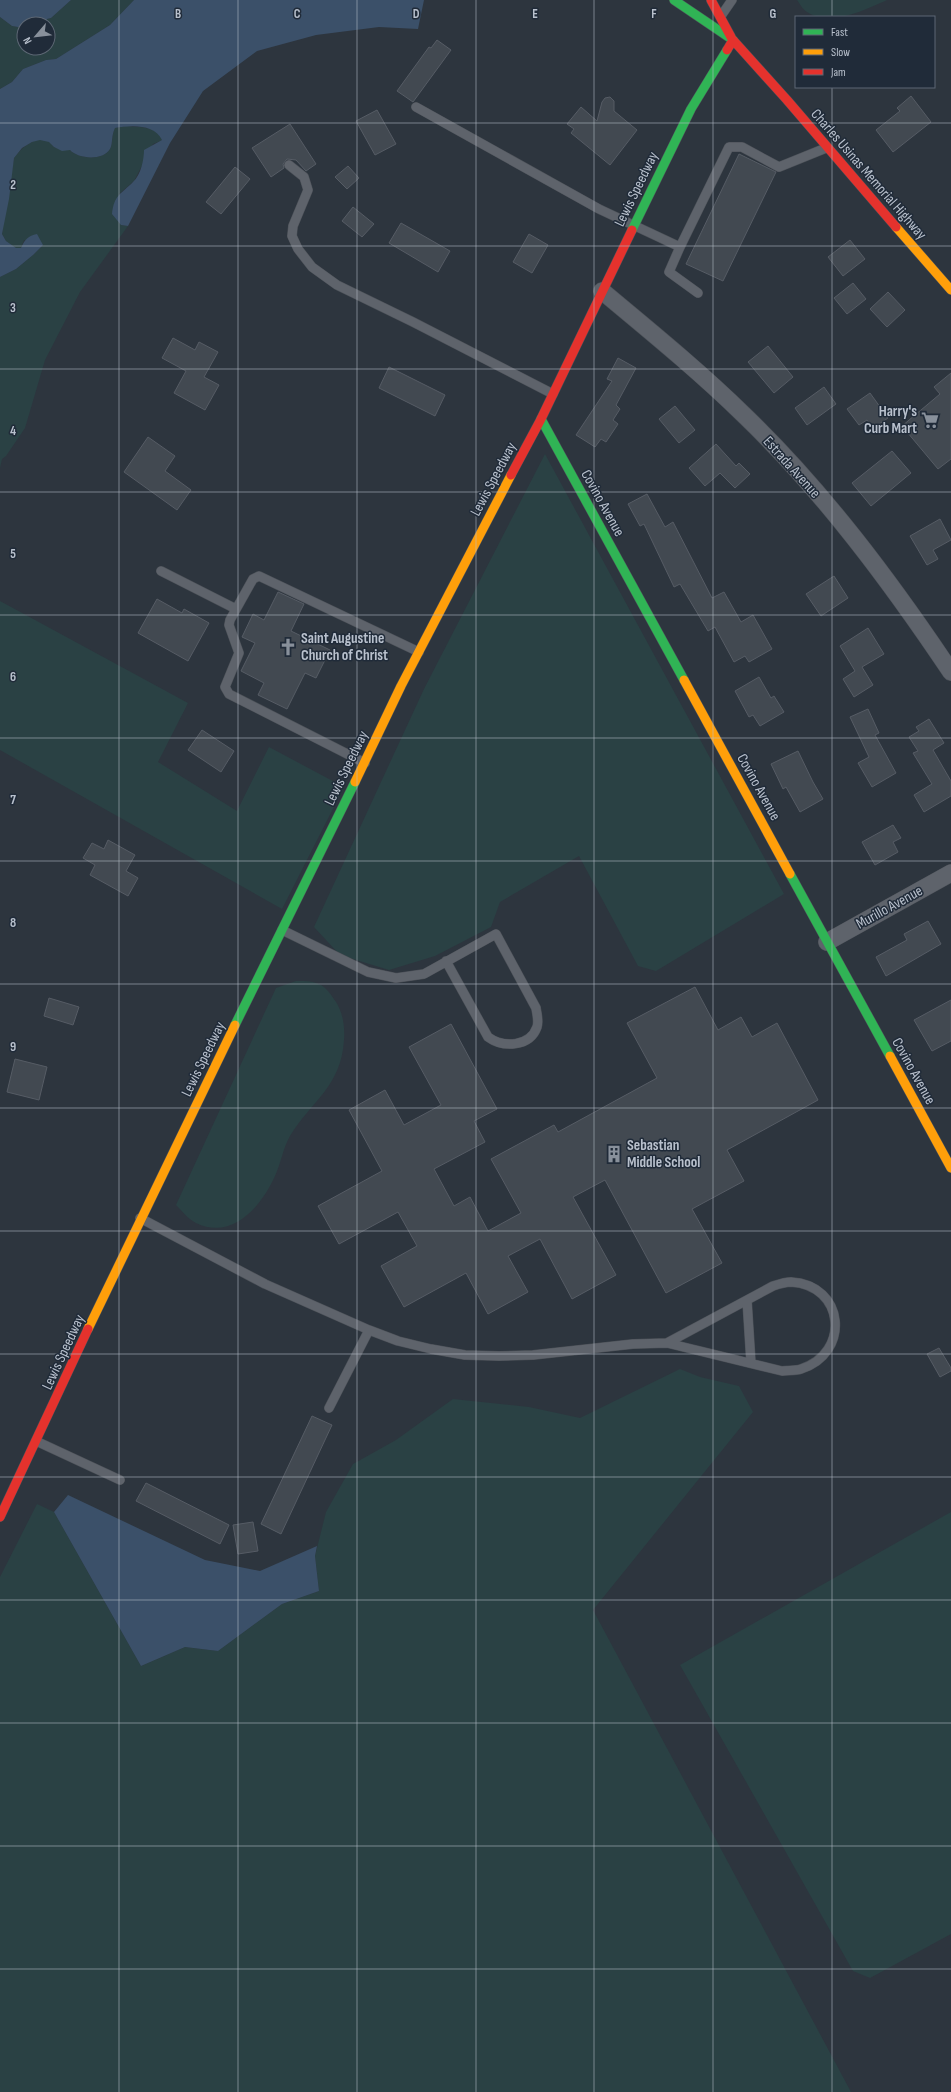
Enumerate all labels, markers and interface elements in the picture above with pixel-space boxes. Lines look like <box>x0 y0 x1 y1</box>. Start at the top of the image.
text: B <box>175 6 181 22</box>
text: C <box>294 6 301 22</box>
text: D <box>413 6 420 22</box>
text: E <box>532 6 538 22</box>
text: F <box>651 6 657 22</box>
text: G <box>770 6 777 22</box>
north arrow <box>16 16 56 56</box>
legend <box>795 16 935 88</box>
text: Fast <box>831 25 848 40</box>
text: N <box>20 35 35 46</box>
text: Slow <box>831 45 850 60</box>
text: Jam <box>830 65 846 80</box>
street label: Charles Usinas Memorial Highway <box>807 105 931 244</box>
street label: Lewis Speedway <box>610 148 663 230</box>
text: 2 <box>10 177 16 193</box>
text: 3 <box>10 300 16 316</box>
place label: Harry's Curb Mart <box>864 402 917 438</box>
supermarket icon: Harry's Curb Mart <box>920 410 940 430</box>
text: 4 <box>10 423 16 439</box>
street label: Estrada Avenue <box>759 432 824 502</box>
street label: Lewis Speedway <box>466 439 521 519</box>
street label: Covino Avenue <box>576 466 629 540</box>
text: 5 <box>10 546 16 562</box>
place label: Saint Augustine Church of Christ <box>301 629 388 665</box>
church icon: Saint Augustine Church of Christ <box>278 637 298 657</box>
text: 6 <box>10 669 16 685</box>
street label: Lewis Speedway <box>320 727 373 809</box>
street label: Covino Avenue <box>732 750 785 824</box>
text: 7 <box>10 792 16 808</box>
street label: Murillo Avenue <box>853 881 926 933</box>
text: 8 <box>10 915 16 931</box>
street label: Lewis Speedway <box>177 1018 230 1100</box>
street label: Covino Avenue <box>887 1034 940 1108</box>
text: 9 <box>10 1039 16 1055</box>
place label: Sebastian Middle School <box>627 1136 700 1172</box>
building icon: Sebastian Middle School <box>604 1144 624 1164</box>
street label: Lewis Speedway <box>38 1311 89 1393</box>

